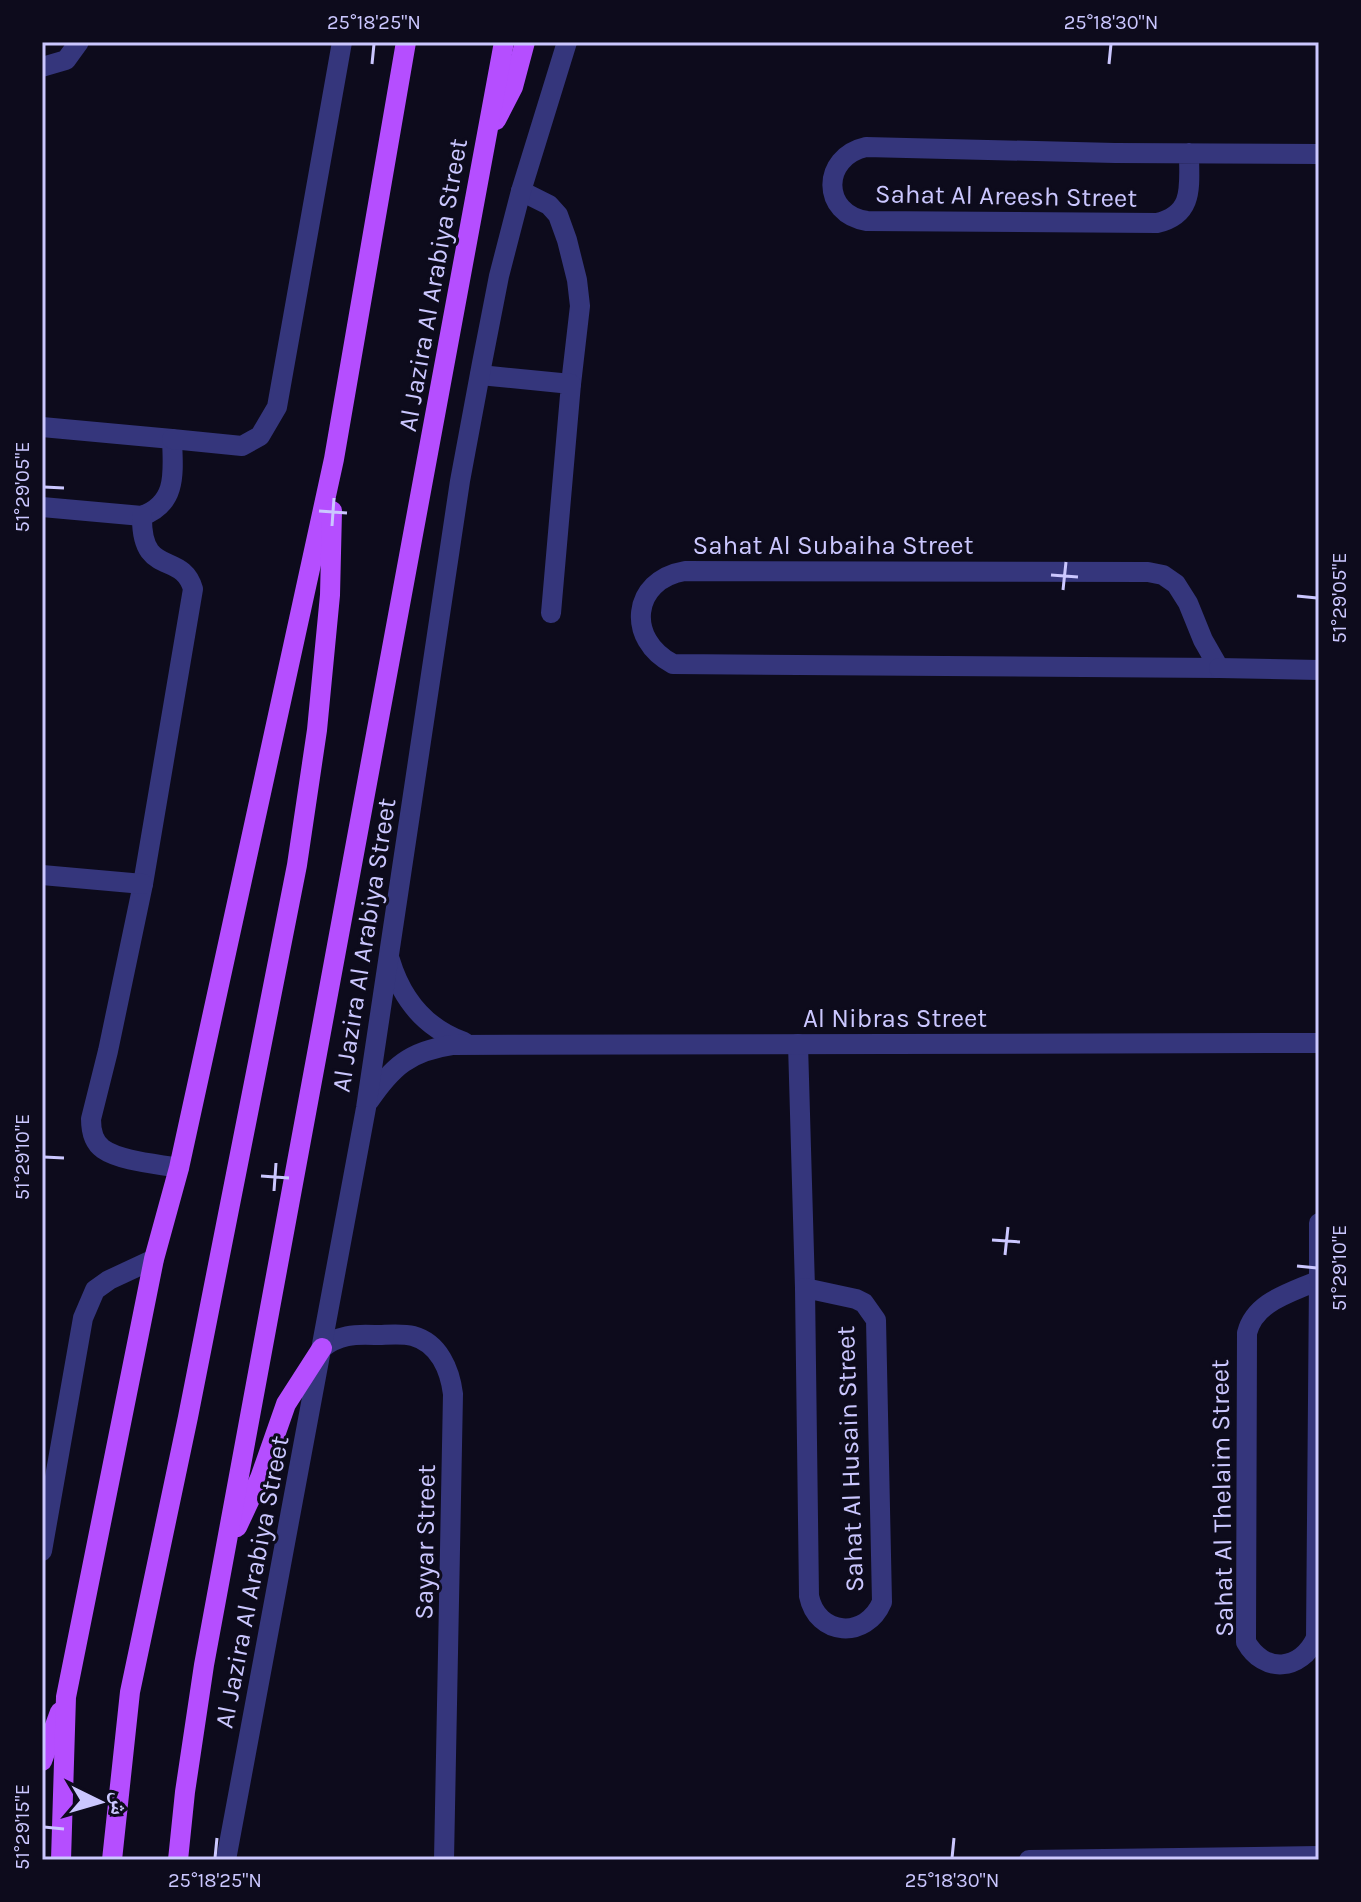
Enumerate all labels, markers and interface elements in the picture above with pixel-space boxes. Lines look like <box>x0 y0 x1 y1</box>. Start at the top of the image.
text: 25°18'25"N <box>327 11 421 34</box>
text: 25°18'30"N <box>1064 11 1158 34</box>
street label: Al Jazira Al Arabiya Street <box>392 136 474 434</box>
street label: Sahat Al Areesh Street <box>875 178 1138 214</box>
text: 51°29'05"E <box>11 441 34 533</box>
street label: Sahat Al Subaiha Street <box>693 530 974 561</box>
text: 51°29'05"E <box>1328 552 1351 644</box>
street label: Al Jazira Al Arabiya Street <box>325 796 403 1094</box>
street label: Al Nibras Street <box>803 1003 987 1034</box>
text: 51°29'10"E <box>11 1114 34 1200</box>
text: 51°29'10"E <box>1328 1225 1351 1311</box>
street label: Sahat Al Husain Street <box>830 1325 870 1593</box>
street label: Sahat Al Thelaim Street <box>1204 1359 1240 1637</box>
street label: Al Jazira Al Arabiya Street <box>208 1433 296 1731</box>
street label: Sayyar Street <box>408 1464 442 1620</box>
north arrow <box>60 1762 140 1842</box>
text: 51°29'15"E <box>11 1784 34 1870</box>
text: ش <box>105 1791 133 1816</box>
text: 25°18'25"N <box>168 1869 262 1892</box>
text: 25°18'30"N <box>905 1869 999 1892</box>

